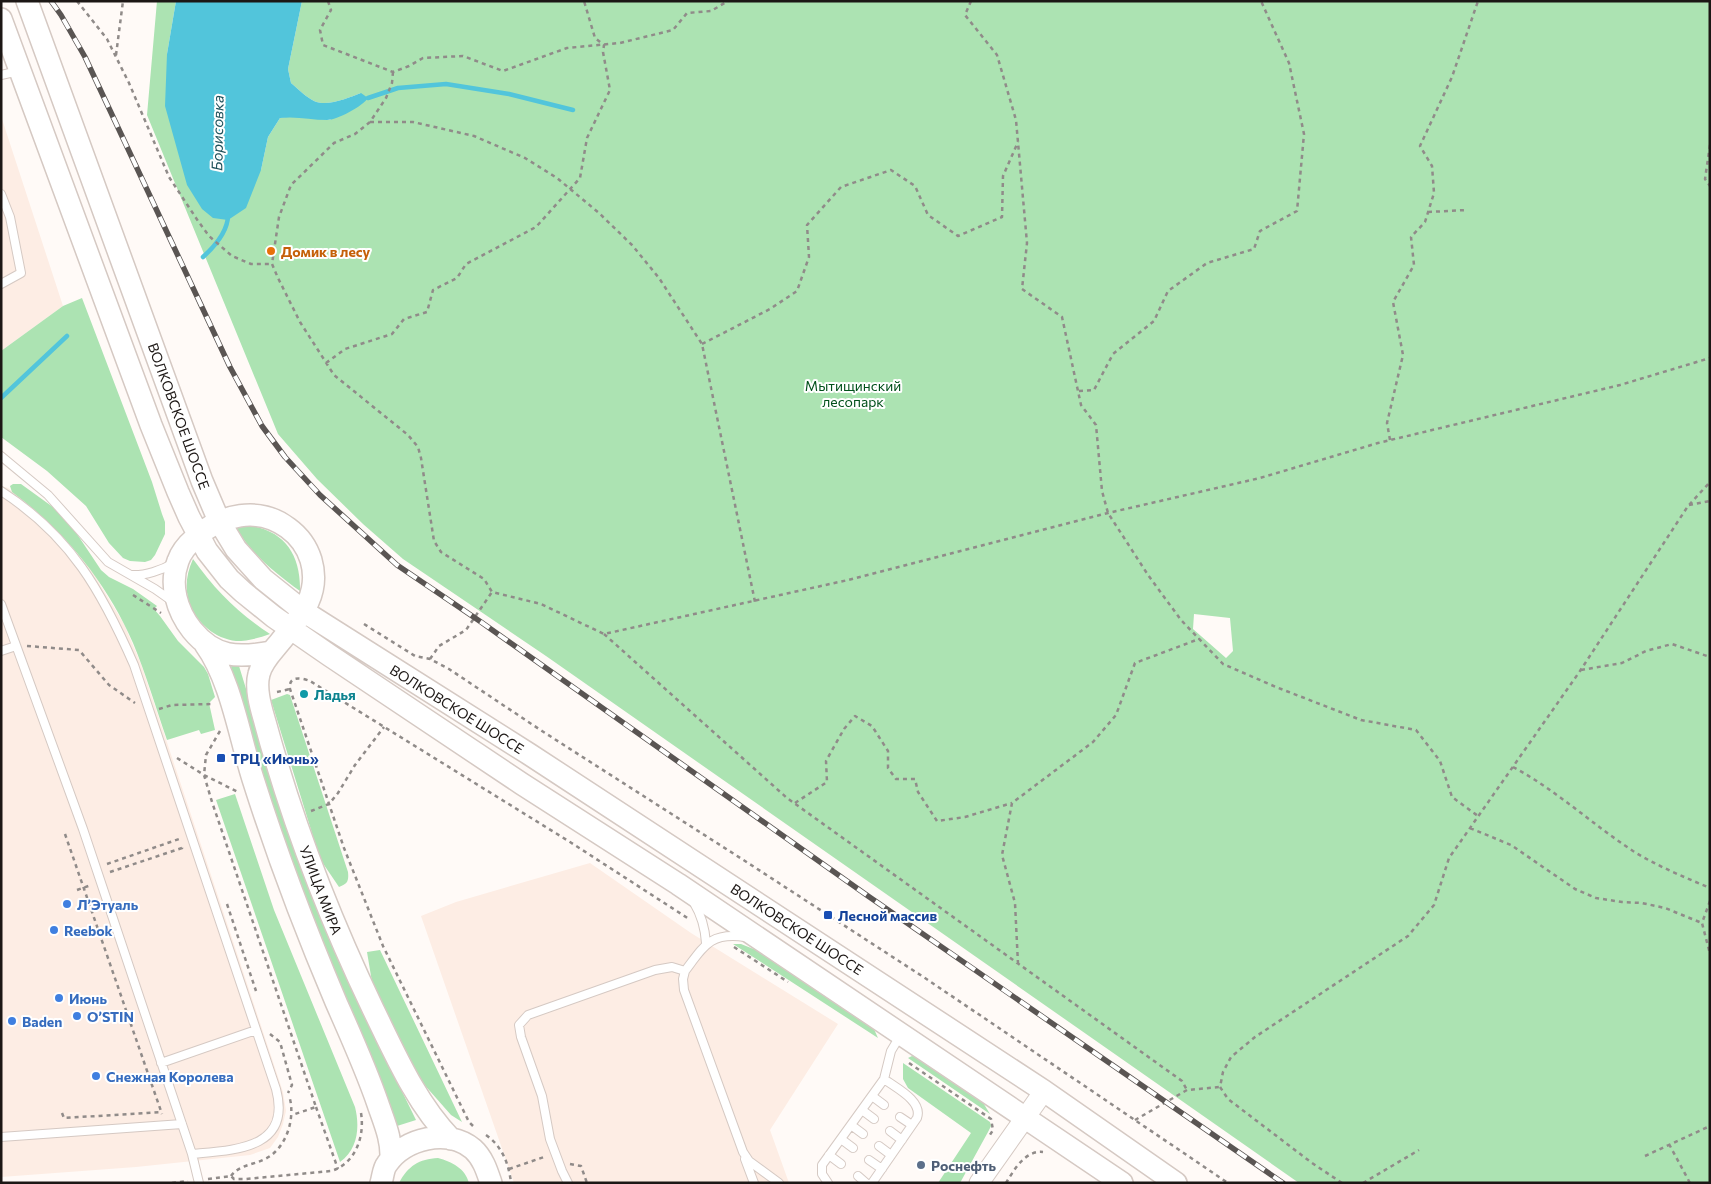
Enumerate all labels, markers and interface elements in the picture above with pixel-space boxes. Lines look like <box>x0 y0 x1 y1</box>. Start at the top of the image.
water label: Борисовка <box>207 95 227 171</box>
place label: Домик в лесу <box>281 243 371 260</box>
marker: Домик в лесу <box>265 245 277 257</box>
street label: ВОЛКОВСКОЕ ШОССЕ <box>145 340 213 492</box>
park label: Мытищинский лесопарк <box>805 377 901 410</box>
street label: ВОЛКОВСКОЕ ШОССЕ <box>387 661 527 757</box>
place label: Ладья <box>314 686 356 703</box>
marker: Ладья <box>298 688 310 700</box>
place label: ТРЦ «Июнь» <box>231 750 319 767</box>
marker: ТРЦ «Июнь» <box>215 752 227 764</box>
street label: УЛИЦА МИРА <box>296 843 346 937</box>
street label: ВОЛКОВСКОЕ ШОССЕ <box>727 880 867 978</box>
place label: Л’Этуаль <box>77 896 139 913</box>
marker: Л’Этуаль <box>61 898 73 910</box>
place label: Лесной массив <box>838 907 937 924</box>
marker: Лесной массив <box>822 909 834 921</box>
place label: Reebok <box>64 922 113 939</box>
marker: Reebok <box>48 924 60 936</box>
place label: Июнь <box>69 990 107 1007</box>
marker: Июнь <box>53 992 65 1004</box>
place label: O’STIN <box>87 1008 134 1025</box>
marker: O’STIN <box>71 1010 83 1022</box>
place label: Baden <box>22 1013 62 1030</box>
marker: Baden <box>6 1015 18 1027</box>
place label: Снежная Королева <box>106 1068 233 1085</box>
marker: Снежная Королева <box>90 1070 102 1082</box>
place label: Роснефть <box>931 1157 997 1174</box>
marker: Роснефть <box>915 1159 927 1171</box>

